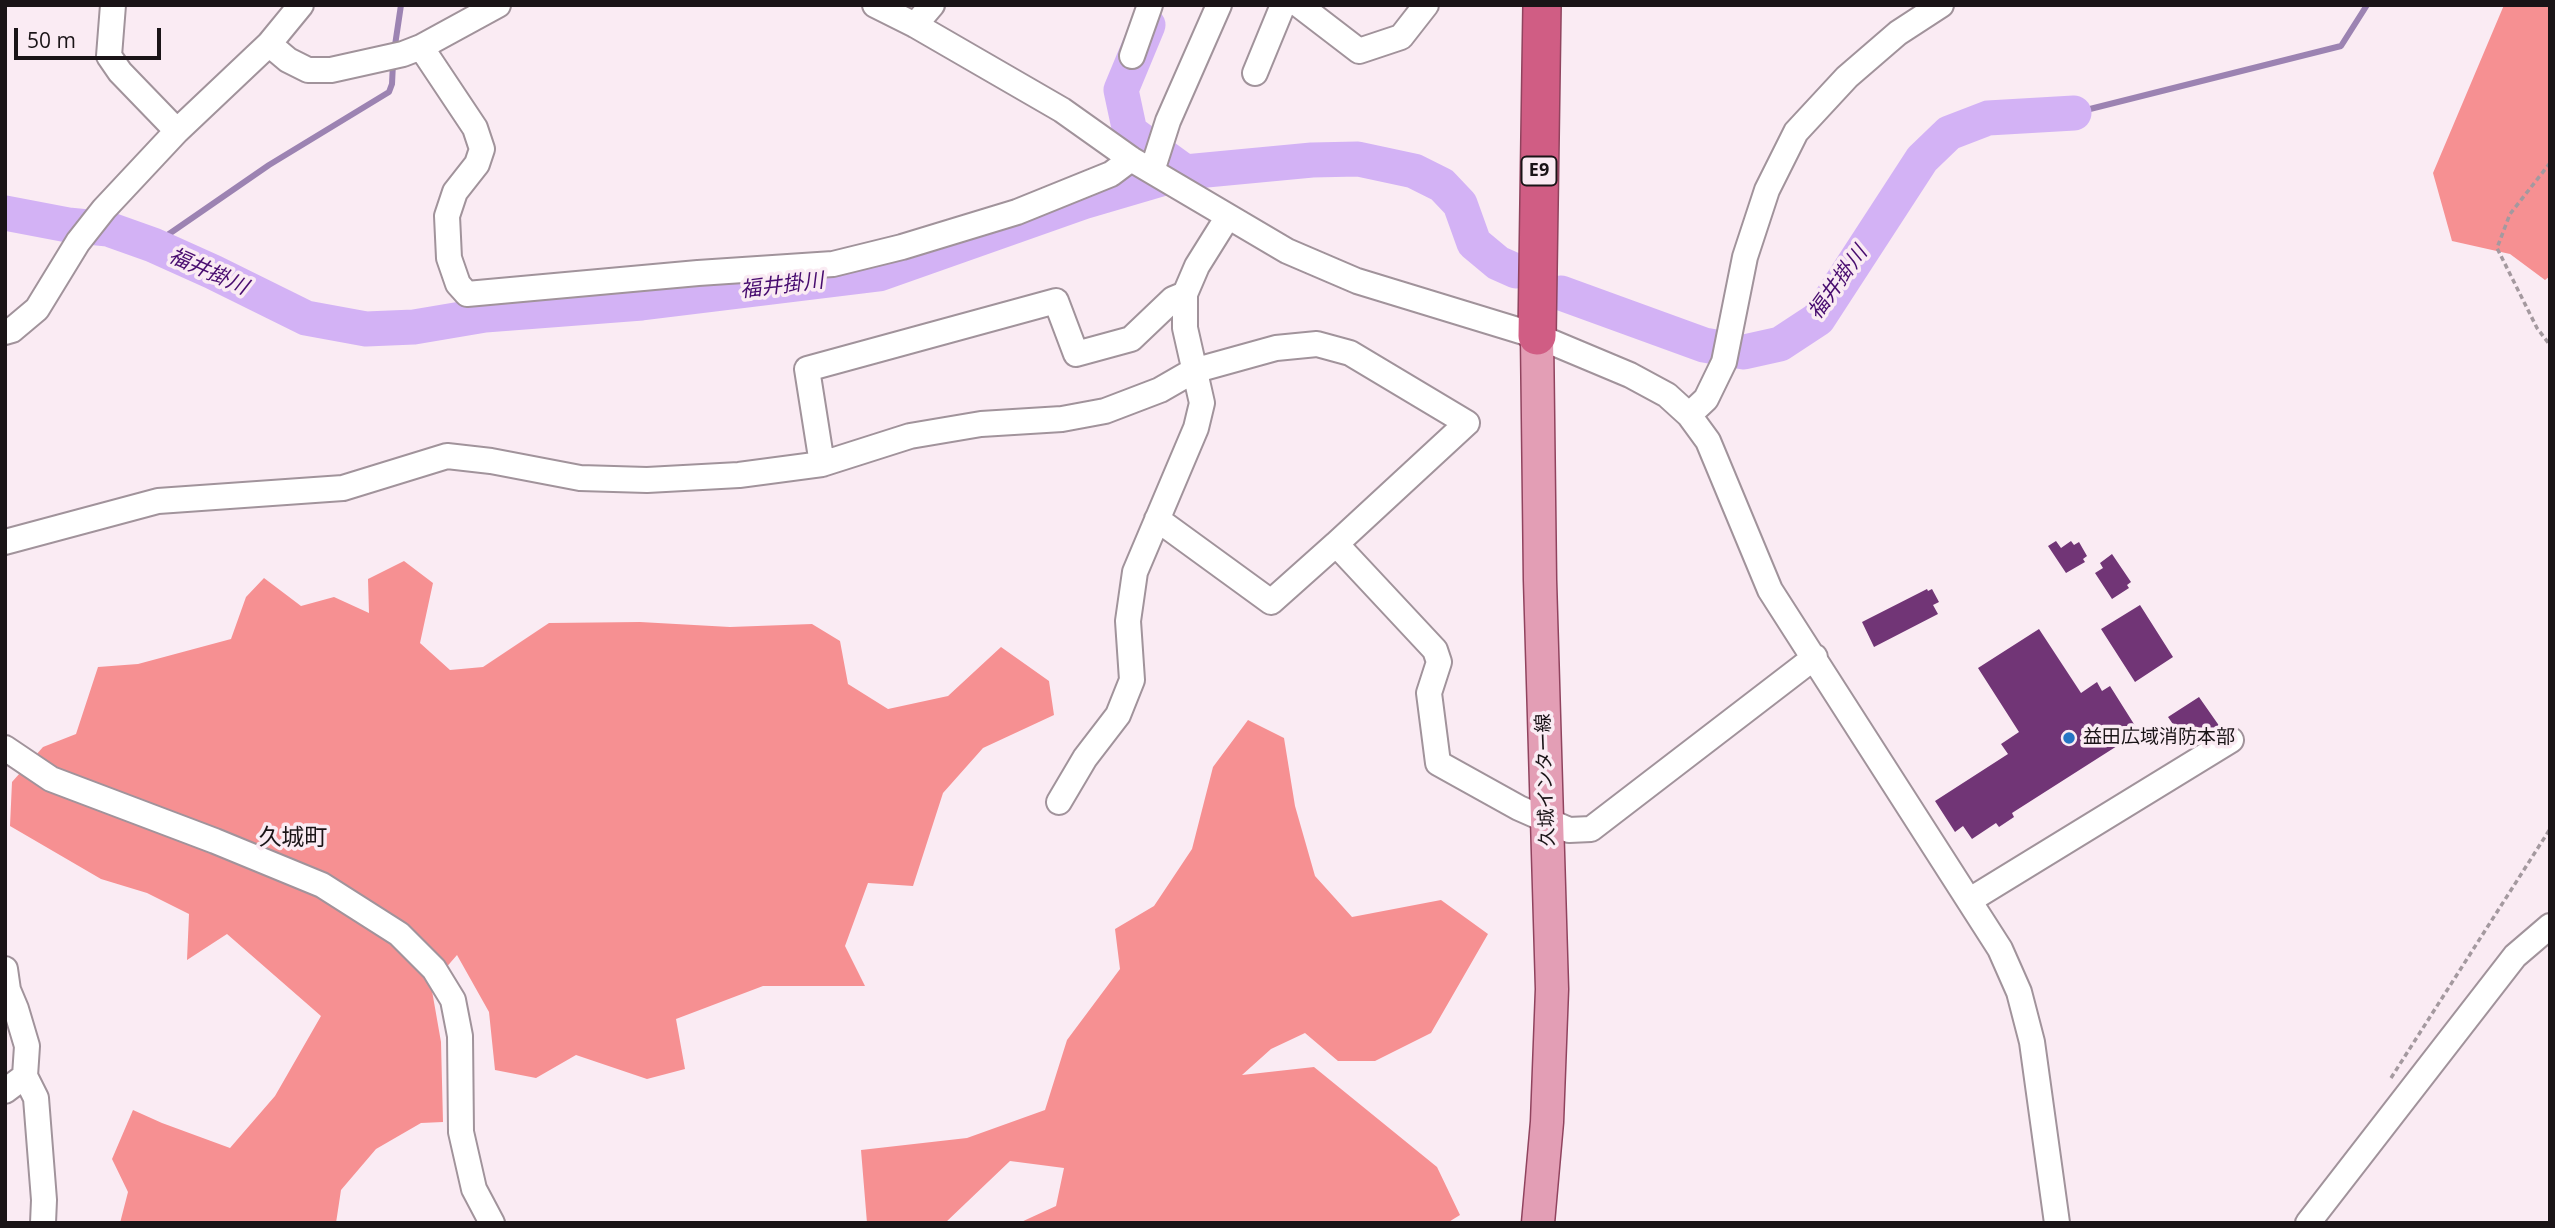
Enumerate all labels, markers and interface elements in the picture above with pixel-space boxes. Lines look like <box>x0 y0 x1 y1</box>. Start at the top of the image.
scale bar <box>18 14 164 58</box>
text: 50 m <box>27 26 76 54</box>
road number: E9 <box>1522 156 1556 186</box>
water label: 福井掛川 <box>1803 242 1873 324</box>
water label: 福井掛川 <box>165 243 251 301</box>
water label: 福井掛川 <box>739 268 825 304</box>
street label: 久城インター線 <box>1532 713 1560 847</box>
place label: 益田広域消防本部 <box>2083 727 2235 749</box>
marker: 益田広域消防本部 <box>2061 730 2077 746</box>
district label: 久城町 <box>259 824 327 852</box>

